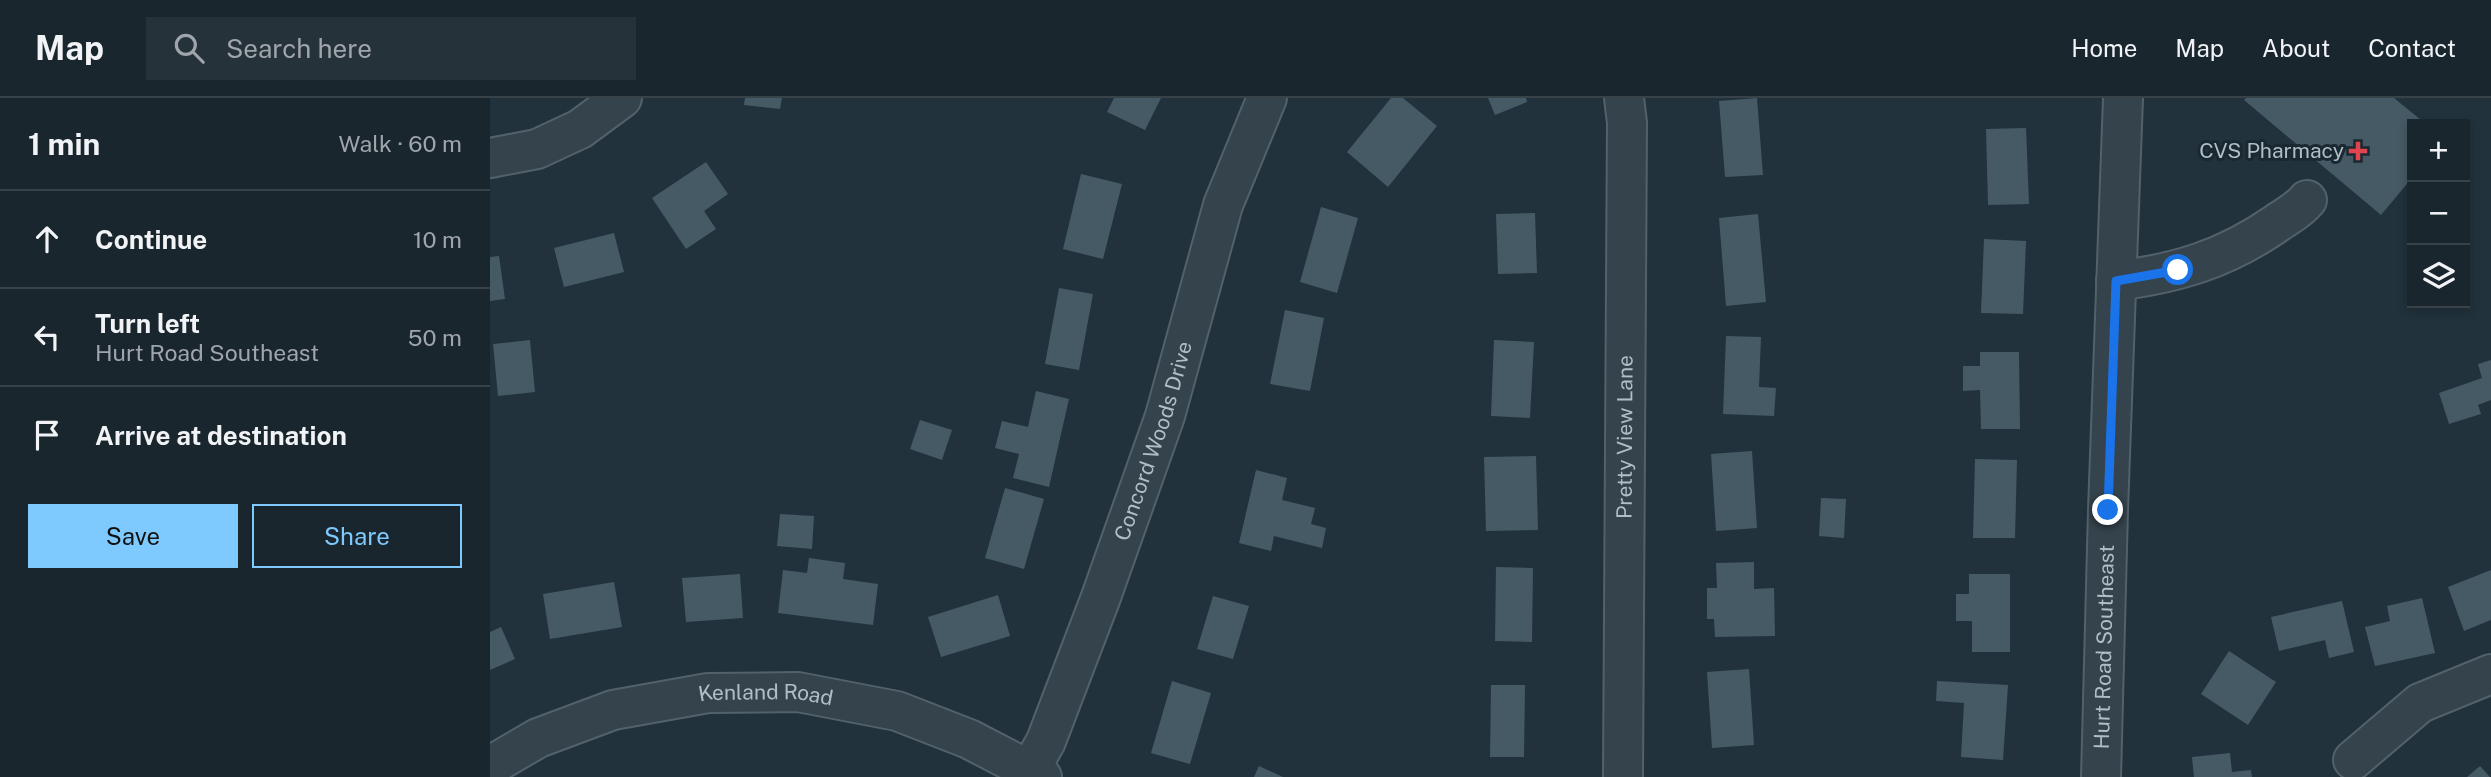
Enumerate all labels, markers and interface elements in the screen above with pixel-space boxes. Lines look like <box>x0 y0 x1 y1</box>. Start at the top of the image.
search box <box>146 17 636 80</box>
text: Map <box>35 29 104 67</box>
icon: search <box>170 29 208 67</box>
text: Search here <box>226 33 372 64</box>
text: Home <box>2071 34 2137 62</box>
text: Map <box>2175 34 2224 62</box>
text: About <box>2262 34 2330 62</box>
text: Contact <box>2368 34 2456 62</box>
map controls <box>2407 119 2470 308</box>
button: + <box>2407 119 2470 182</box>
text: 1 min <box>28 126 100 162</box>
text: Walk · 60 m <box>339 130 462 157</box>
place label: CVS Pharmacy <box>2199 138 2344 163</box>
marker: CVS Pharmacy <box>2350 143 2366 159</box>
button: − <box>2407 182 2470 245</box>
icon: ahead <box>28 220 66 258</box>
text: Continue <box>95 224 207 255</box>
text: 10 m <box>413 226 462 253</box>
button: layers <box>2407 245 2470 308</box>
route start <box>2162 254 2193 285</box>
text: Turn left <box>95 308 200 339</box>
icon: left <box>28 318 66 356</box>
text: 50 m <box>408 324 462 351</box>
street label: Concord Woods Drive <box>1109 338 1197 544</box>
text: Hurt Road Southeast <box>95 339 319 366</box>
street label: Pretty View Lane <box>1612 355 1638 519</box>
icon: arrive <box>28 416 66 454</box>
text: Arrive at destination <box>95 420 347 451</box>
route end <box>2092 494 2123 525</box>
button: Save <box>28 504 238 568</box>
button: Share <box>252 504 462 568</box>
street label: Hurt Road Southeast <box>2089 544 2119 750</box>
street label: Kenland Road <box>696 679 835 710</box>

